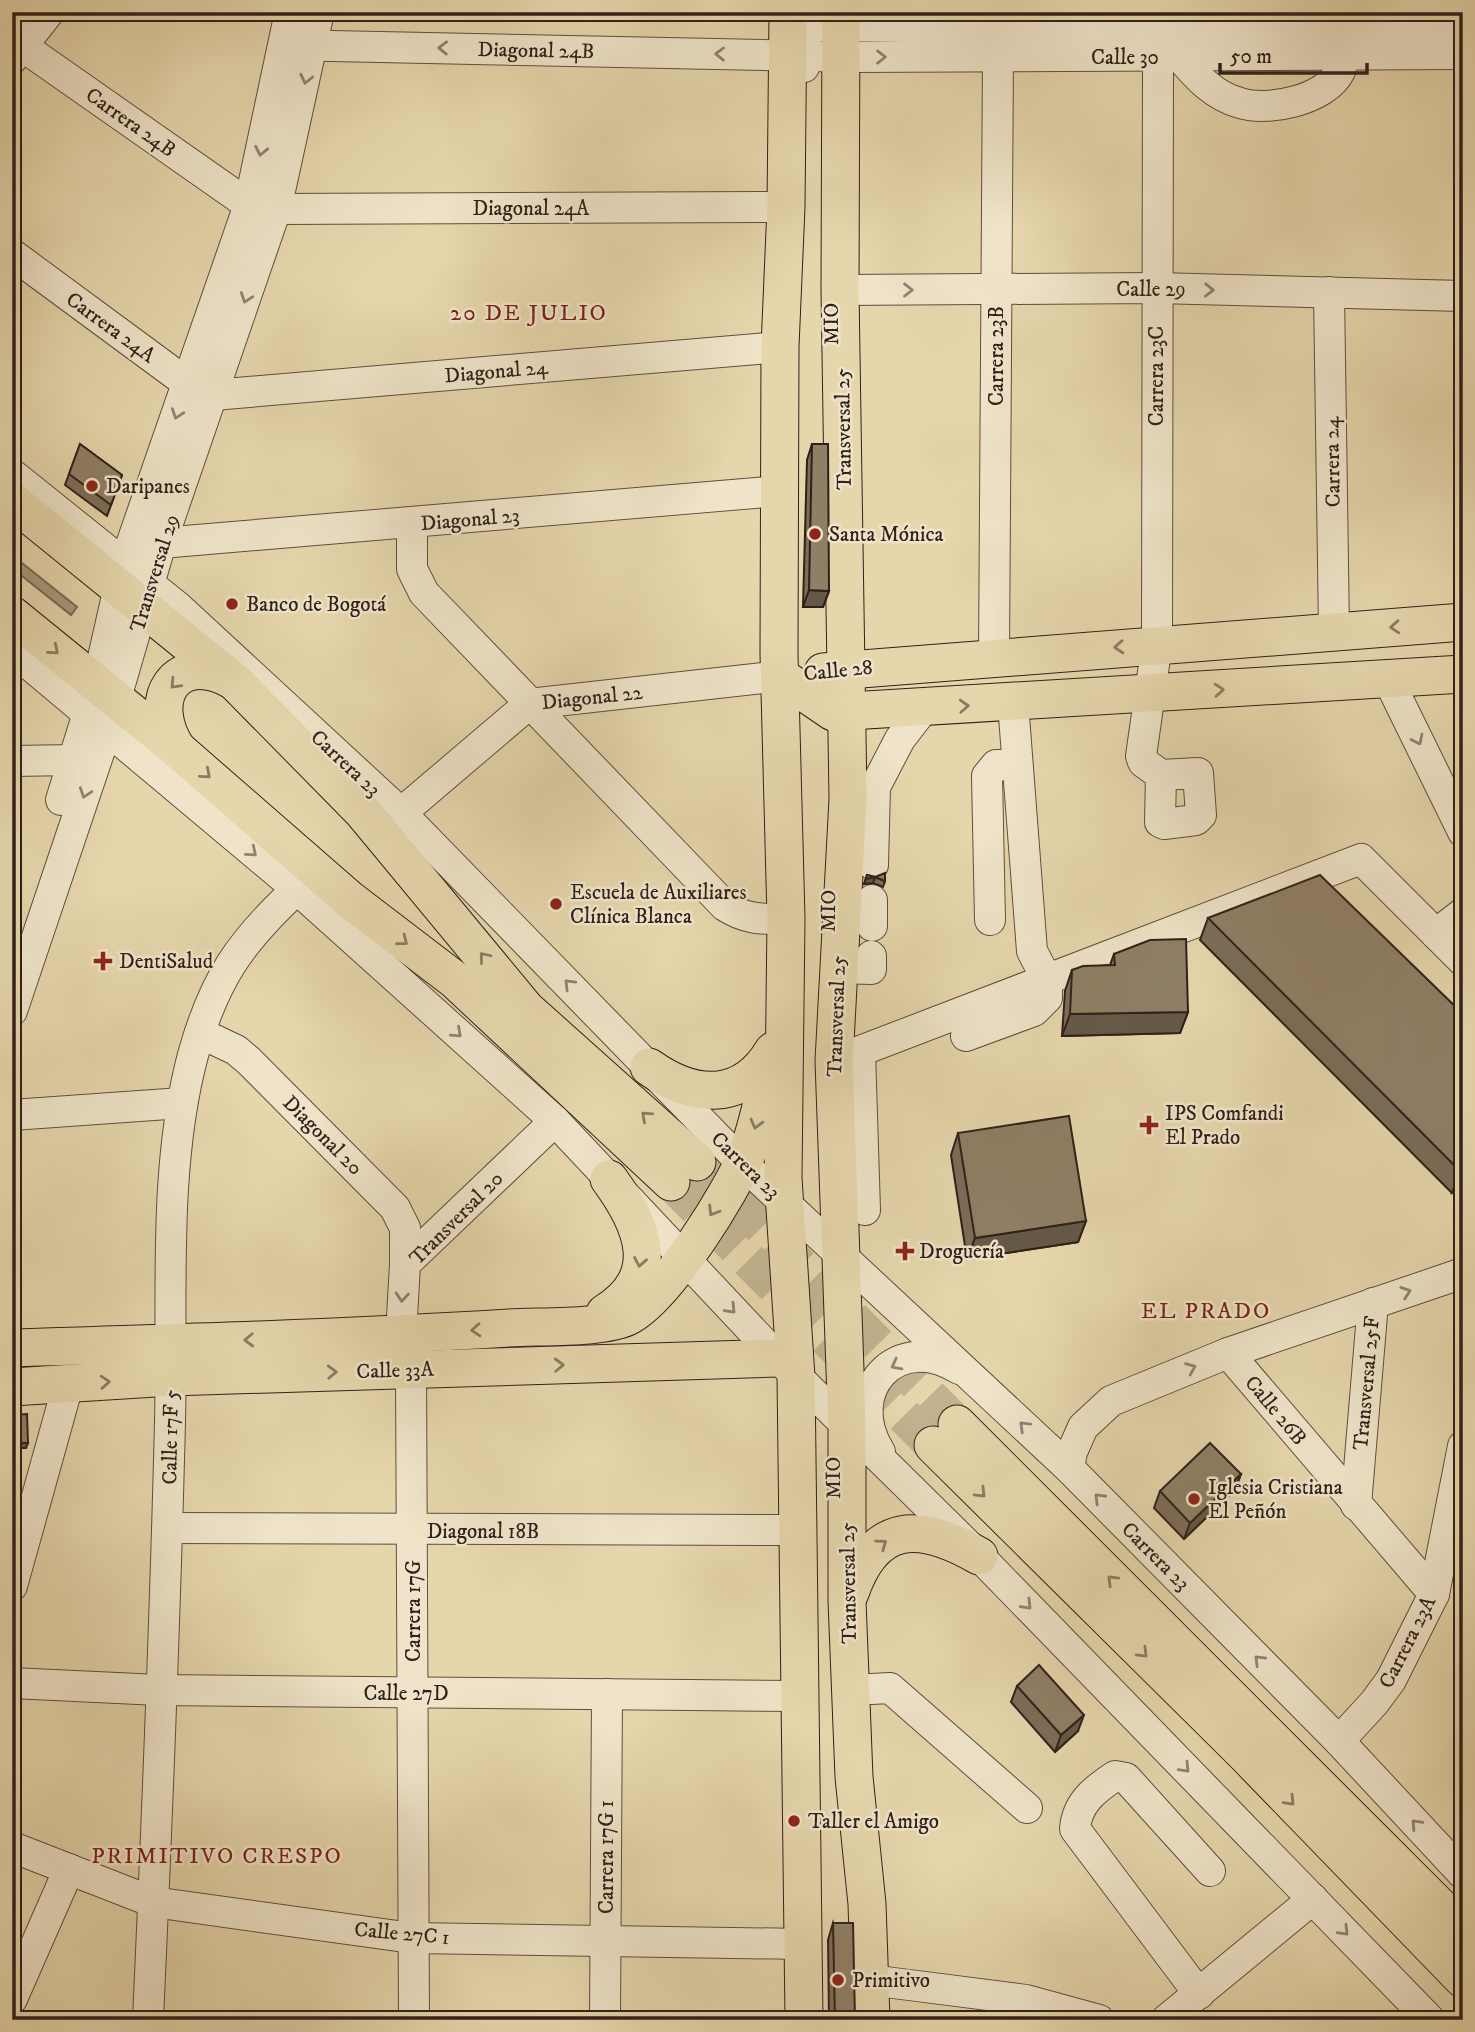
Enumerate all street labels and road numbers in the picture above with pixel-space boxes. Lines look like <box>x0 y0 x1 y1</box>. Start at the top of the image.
street label: Diagonal 24B <box>477 37 595 65</box>
street label: Calle 30 <box>1091 45 1159 71</box>
street label: Carrera 24B <box>80 82 181 163</box>
street label: Diagonal 24A <box>473 196 590 222</box>
street label: Calle 29 <box>1116 277 1186 303</box>
street label: Carrera 24A <box>61 287 161 369</box>
street label: MIO <box>819 303 845 345</box>
street label: Carrera 23B <box>984 306 1010 406</box>
street label: Carrera 23C <box>1144 326 1170 426</box>
street label: Diagonal 24 <box>443 354 550 389</box>
street label: Transversal 25 <box>830 368 858 490</box>
street label: Carrera 24 <box>1319 415 1347 508</box>
street label: Diagonal 23 <box>420 503 521 537</box>
street label: Transversal 29 <box>125 511 185 635</box>
street label: Calle 28 <box>802 654 874 688</box>
street label: Diagonal 22 <box>540 680 645 716</box>
street label: Carrera 23 <box>305 725 386 803</box>
street label: MIO <box>816 890 842 932</box>
street label: Transversal 25 <box>822 955 852 1077</box>
street label: Diagonal 20 <box>277 1090 368 1181</box>
street label: Carrera 23 <box>705 1126 785 1205</box>
street label: Transversal 20 <box>404 1166 509 1271</box>
street label: Transversal 25F <box>1348 1315 1386 1451</box>
street label: Calle 33A <box>356 1357 435 1385</box>
street label: Calle 26B <box>1239 1370 1312 1451</box>
street label: Calle 17F 5 <box>157 1389 185 1485</box>
street label: MIO <box>821 1457 847 1499</box>
street label: Carrera 23 <box>1115 1517 1195 1597</box>
street label: Diagonal 18B <box>427 1519 539 1545</box>
street label: Transversal 25 <box>835 1522 863 1644</box>
street label: Carrera 17G <box>401 1560 427 1662</box>
street label: Carrera 23A <box>1374 1591 1442 1693</box>
street label: Calle 27D <box>363 1681 449 1707</box>
street label: Carrera 17G 1 <box>594 1800 620 1914</box>
street label: Calle 27C 1 <box>353 1917 451 1951</box>

